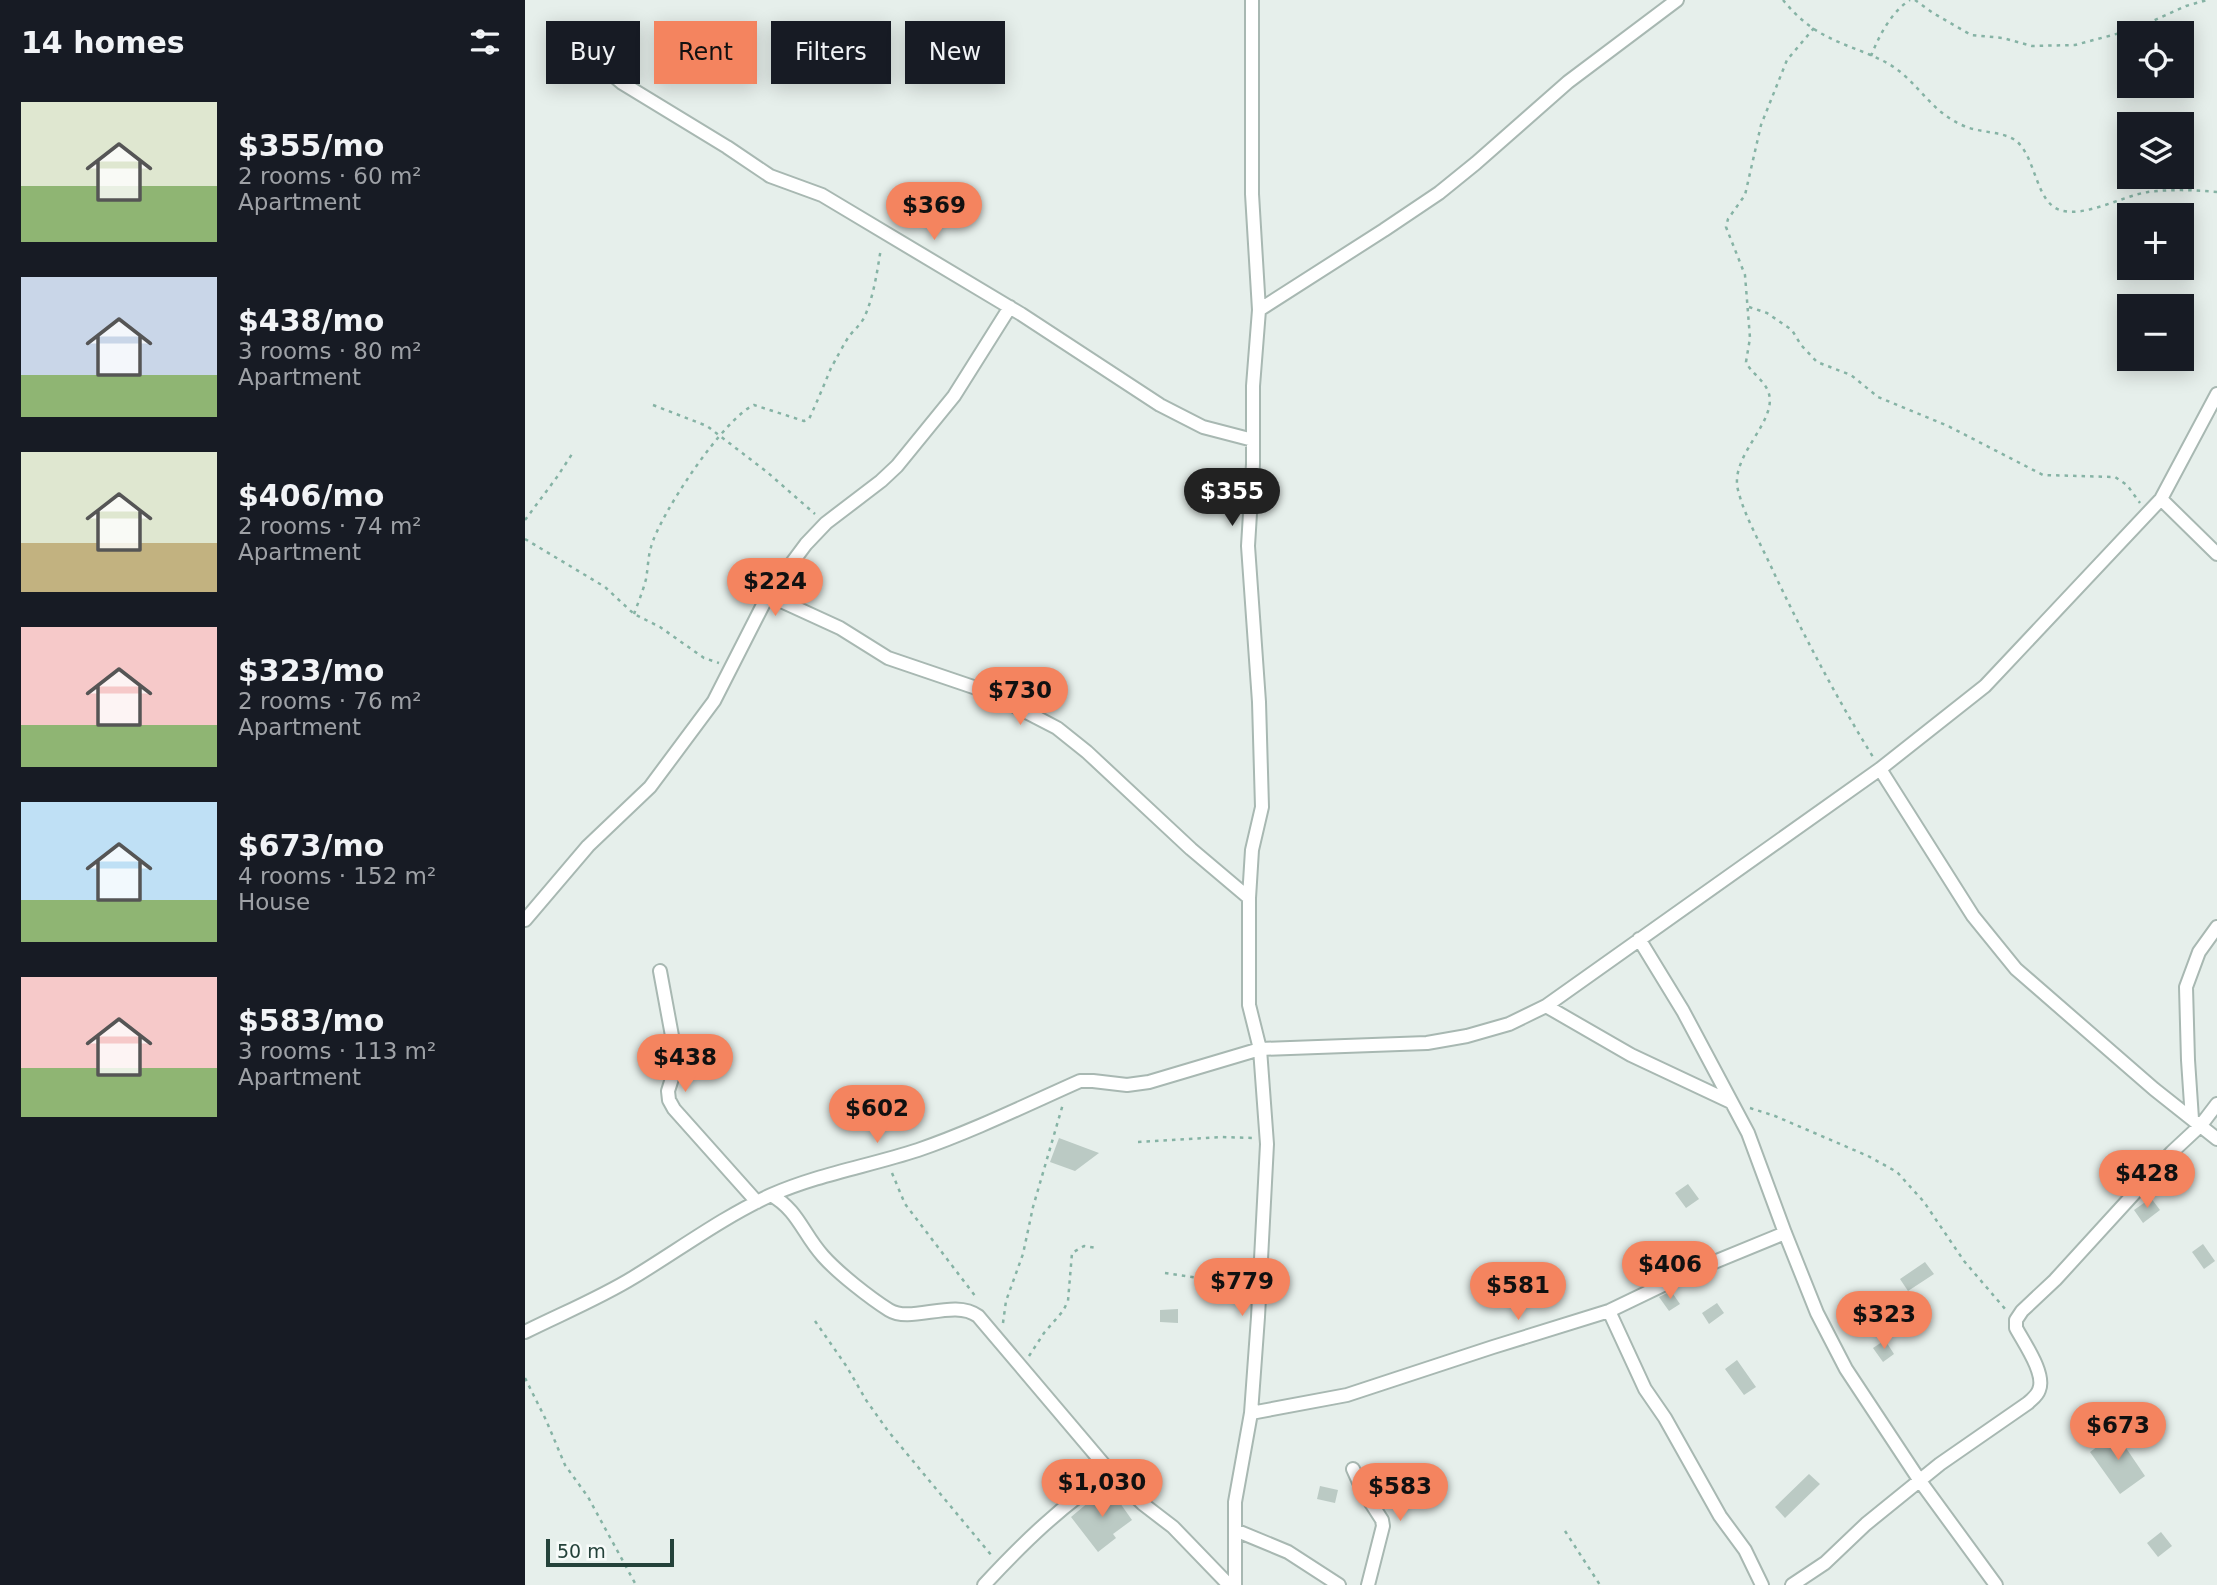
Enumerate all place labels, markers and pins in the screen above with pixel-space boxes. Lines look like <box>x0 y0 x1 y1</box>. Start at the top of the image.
pin: $369 <box>893 182 975 242</box>
pin: $355 <box>1191 468 1273 528</box>
pin: $224 <box>734 558 816 618</box>
pin: $730 <box>979 668 1061 727</box>
pin: $438 <box>644 1034 726 1094</box>
pin: $602 <box>836 1086 918 1145</box>
pin: $428 <box>2106 1150 2188 1210</box>
pin: $406 <box>1629 1242 1711 1301</box>
pin: $779 <box>1201 1258 1283 1318</box>
pin: $581 <box>1477 1262 1559 1322</box>
pin: $323 <box>1843 1292 1925 1351</box>
pin: $673 <box>2077 1402 2159 1462</box>
pin: $1,030 <box>1045 1460 1159 1519</box>
pin: $583 <box>1359 1464 1441 1523</box>

